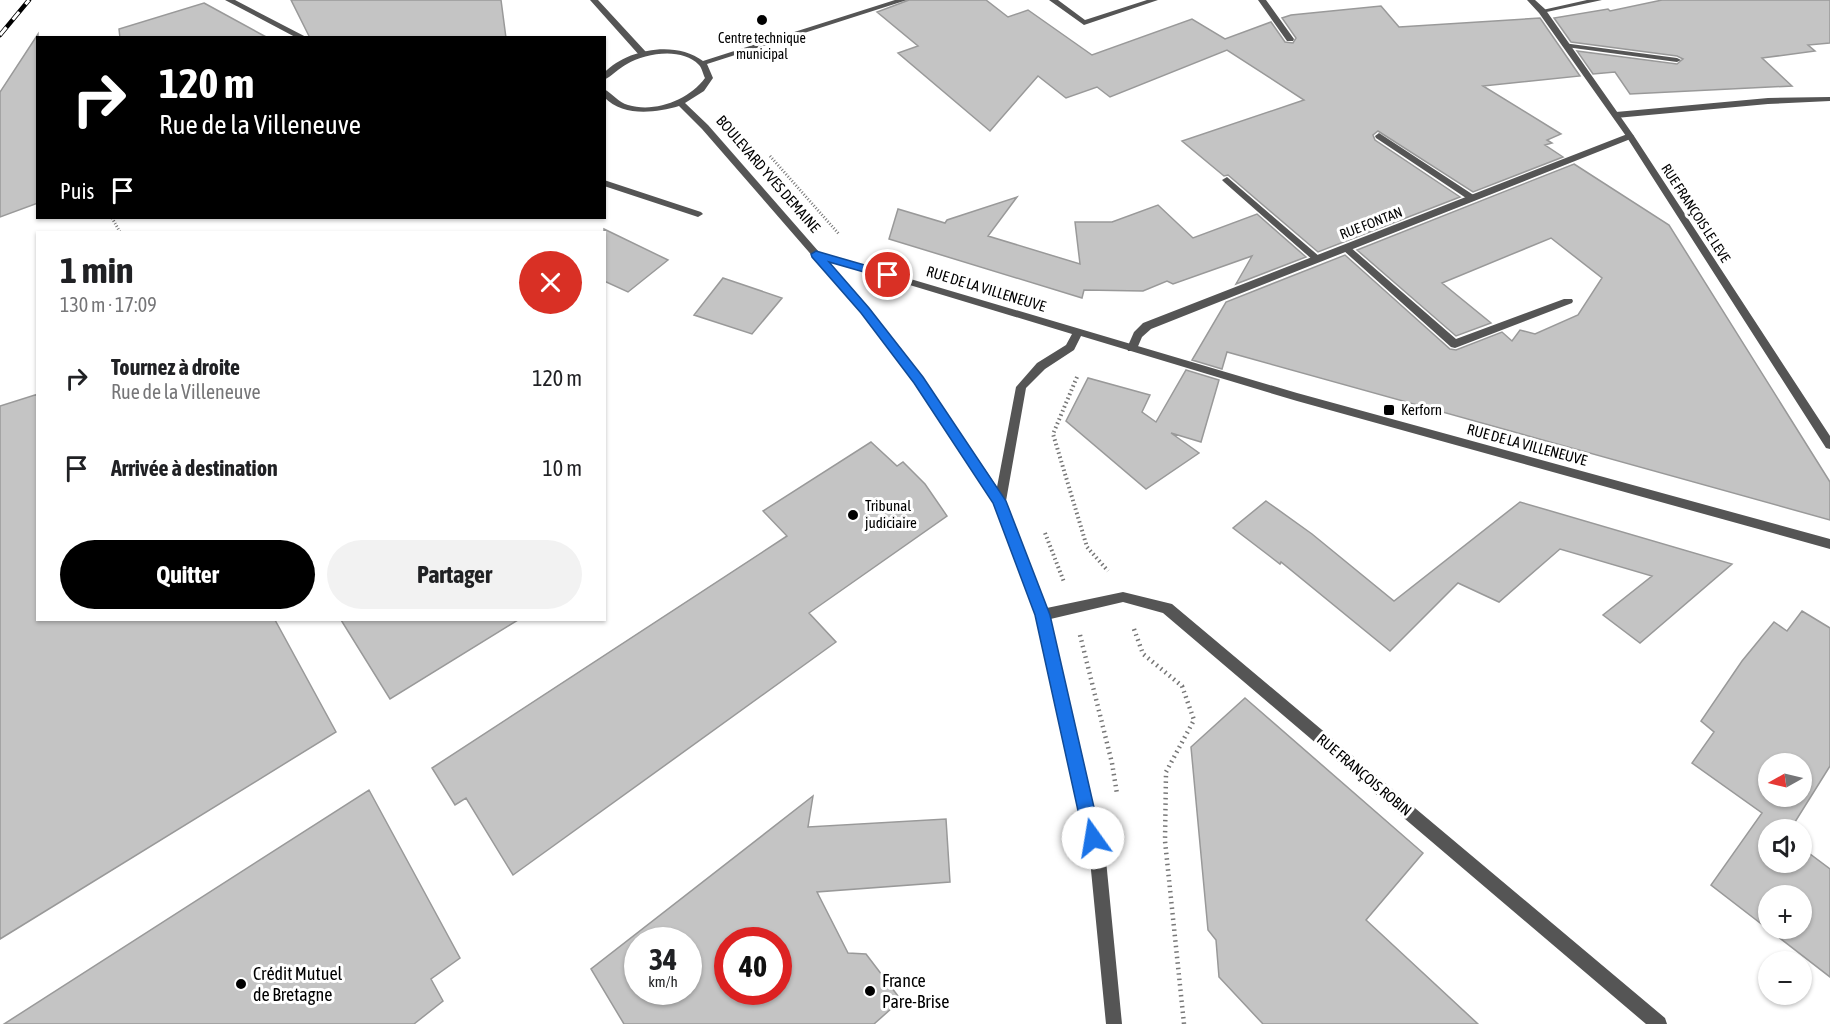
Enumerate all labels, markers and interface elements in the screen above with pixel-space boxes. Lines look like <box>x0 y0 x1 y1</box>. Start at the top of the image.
marker: Centre technique municipal <box>755 13 769 27</box>
place label: Centre technique municipal <box>718 30 806 62</box>
text: 120 m <box>159 59 254 107</box>
icon: right <box>60 60 138 138</box>
text: Rue de la Villeneuve <box>159 109 361 140</box>
street label: BOULEVARD YVES DEMAINE <box>713 112 824 236</box>
street label: RUE FRANÇOIS LE LEVE <box>1658 161 1734 265</box>
icon: arrive <box>106 174 139 207</box>
text: Puis <box>60 178 94 204</box>
street label: RUE FONTAN <box>1337 204 1405 242</box>
text: 1 min <box>60 249 134 291</box>
pin <box>862 249 913 300</box>
button: close <box>519 251 582 314</box>
icon: arrive <box>871 258 904 291</box>
street label: RUE DE LA VILLENEUVE <box>924 262 1048 315</box>
text: 130 m · 17:09 <box>60 293 157 316</box>
text: Tournez à droite <box>111 354 240 380</box>
icon: right <box>60 362 93 395</box>
text: 120 m <box>532 365 582 391</box>
text: Rue de la Villeneuve <box>111 380 261 403</box>
place label: Kerforn <box>1401 401 1442 418</box>
marker: Kerforn <box>1382 403 1396 417</box>
street label: RUE DE LA VILLENEUVE <box>1465 420 1590 469</box>
icon: arrive <box>60 452 93 485</box>
text: Arrivée à destination <box>111 455 278 481</box>
text: 10 m <box>542 455 582 481</box>
place label: Tribunal judiciaire <box>864 497 917 531</box>
marker: Tribunal judiciaire <box>846 508 860 522</box>
button: Quitter <box>60 540 315 609</box>
button: Partager <box>327 540 582 609</box>
street label: RUE FRANÇOIS ROBIN <box>1314 730 1415 819</box>
north arrow <box>1758 753 1812 807</box>
map controls <box>1758 753 1812 1005</box>
position arrow <box>1061 806 1125 870</box>
button: sound <box>1758 819 1812 873</box>
button: + <box>1758 885 1812 939</box>
speed limit sign: 40 <box>714 927 792 1005</box>
text: 34 <box>649 942 677 976</box>
button: − <box>1758 951 1812 1005</box>
place label: Crédit Mutuel de Bretagne <box>253 963 343 1005</box>
place label: France Pare-Brise <box>882 970 949 1012</box>
text: km/h <box>648 973 678 990</box>
marker: Crédit Mutuel de Bretagne <box>234 977 248 991</box>
marker: France Pare-Brise <box>863 984 877 998</box>

